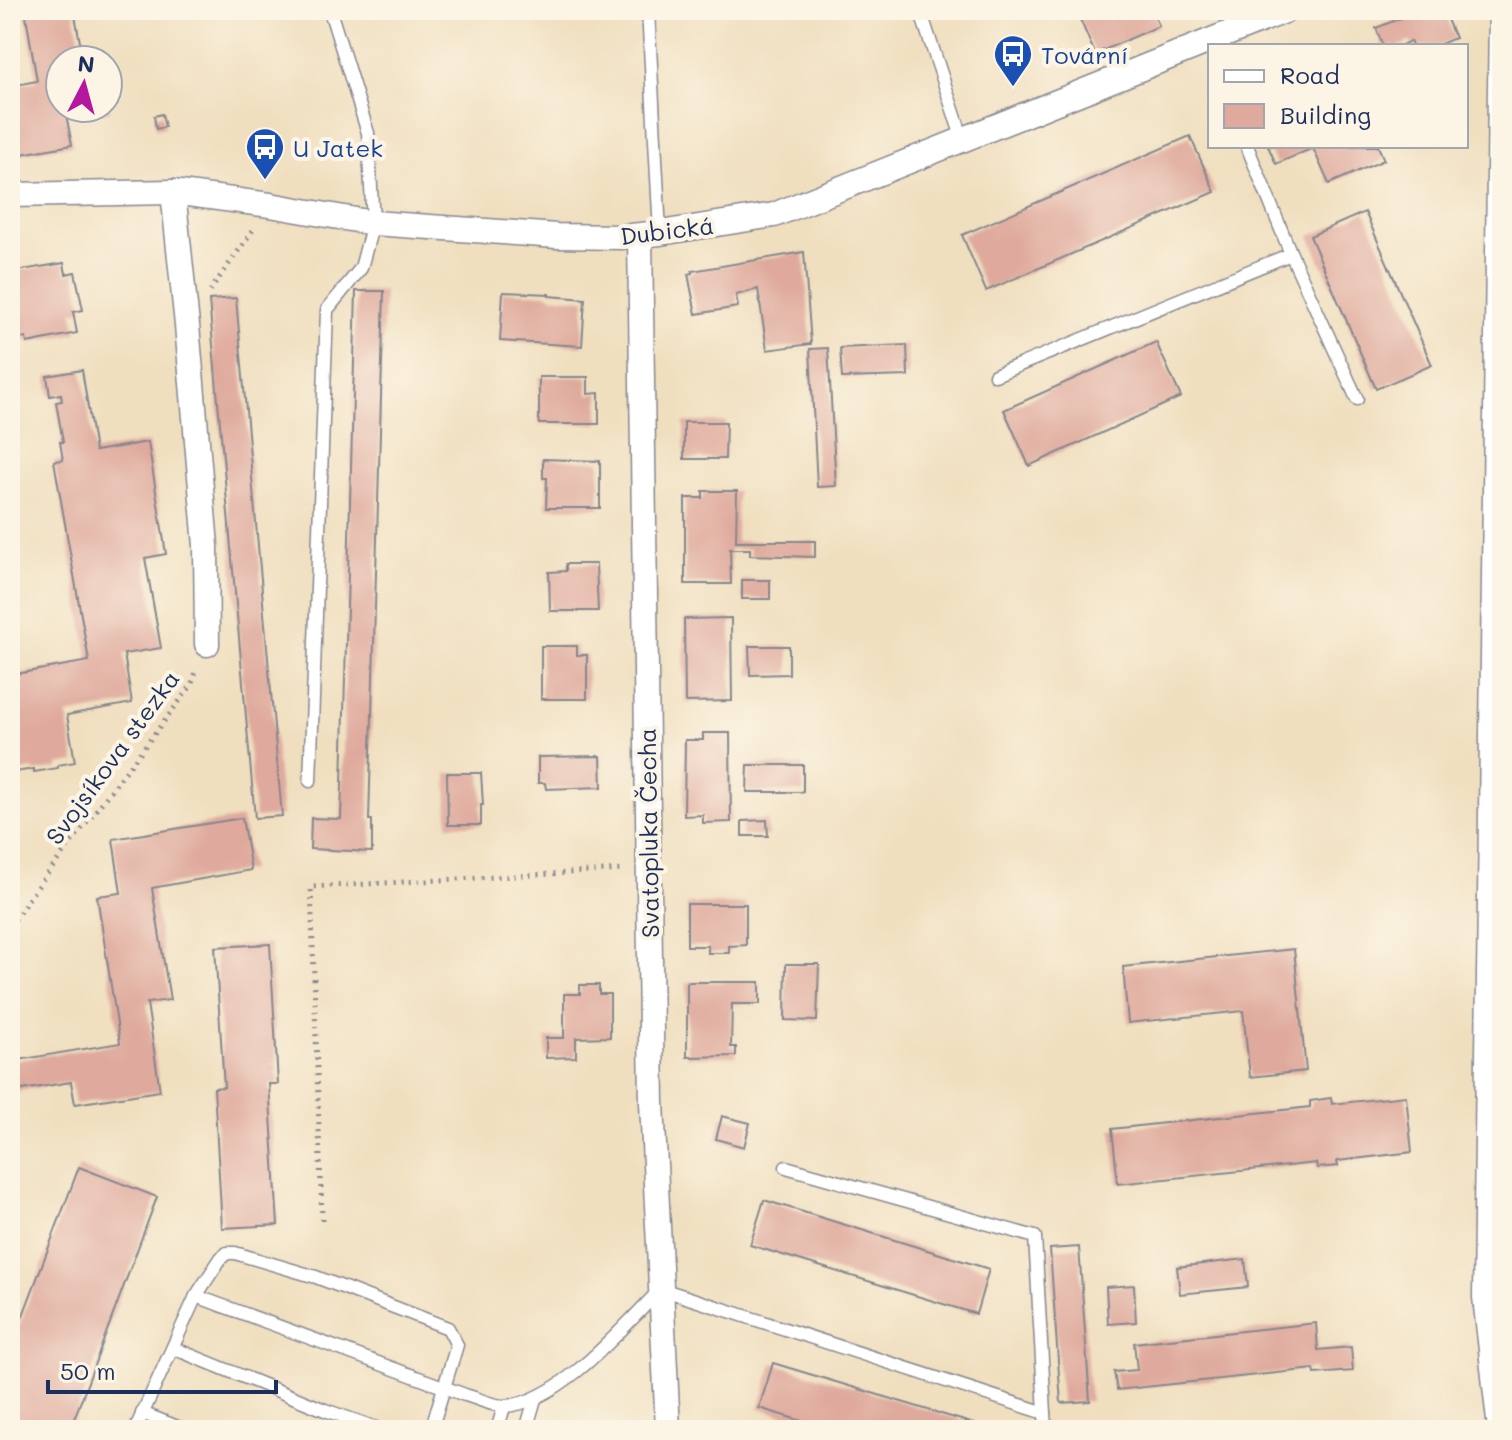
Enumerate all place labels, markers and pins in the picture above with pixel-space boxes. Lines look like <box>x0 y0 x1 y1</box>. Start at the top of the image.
bus stop icon: Tovární <box>992 33 1034 88</box>
place label: Tovární <box>1041 39 1128 70</box>
bus stop icon: U Jatek <box>244 126 286 181</box>
place label: U Jatek <box>293 132 383 163</box>

